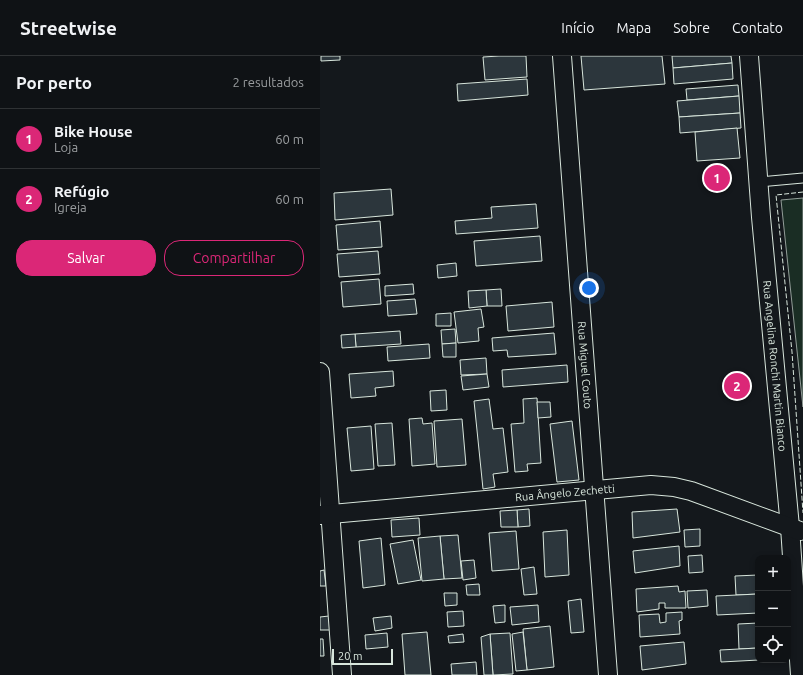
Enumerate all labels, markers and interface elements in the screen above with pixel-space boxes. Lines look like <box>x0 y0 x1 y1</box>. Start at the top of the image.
text: Streetwise <box>20 17 117 39</box>
text: Início <box>561 20 594 36</box>
text: Mapa <box>616 20 651 36</box>
text: Sobre <box>673 20 710 36</box>
text: Contato <box>732 20 783 36</box>
text: Por perto <box>16 73 92 92</box>
text: 2 resultados <box>233 75 304 89</box>
text: Bike House <box>54 123 133 140</box>
text: 1 <box>25 132 33 146</box>
text: 60 m <box>275 132 304 146</box>
text: Loja <box>54 140 78 154</box>
pin: 1 <box>704 163 730 193</box>
text: Refúgio <box>54 183 109 200</box>
text: 2 <box>25 192 33 206</box>
text: 60 m <box>275 192 304 206</box>
text: Igreja <box>54 200 87 214</box>
button: Salvar <box>16 240 156 276</box>
button: Compartilhar <box>164 240 304 276</box>
your location <box>579 278 599 298</box>
street label: Rua Angelina Ronchi Martin Bianco <box>761 280 789 452</box>
street label: Rua Miguel Couto <box>576 321 594 409</box>
pin: 2 <box>724 371 750 401</box>
street label: Rua Ângelo Zechetti <box>515 482 615 503</box>
map controls <box>755 555 791 663</box>
button: + <box>755 555 791 591</box>
button: − <box>755 591 791 627</box>
button: locate <box>755 627 791 663</box>
scale bar <box>332 647 393 666</box>
text: 20 m <box>338 650 362 662</box>

